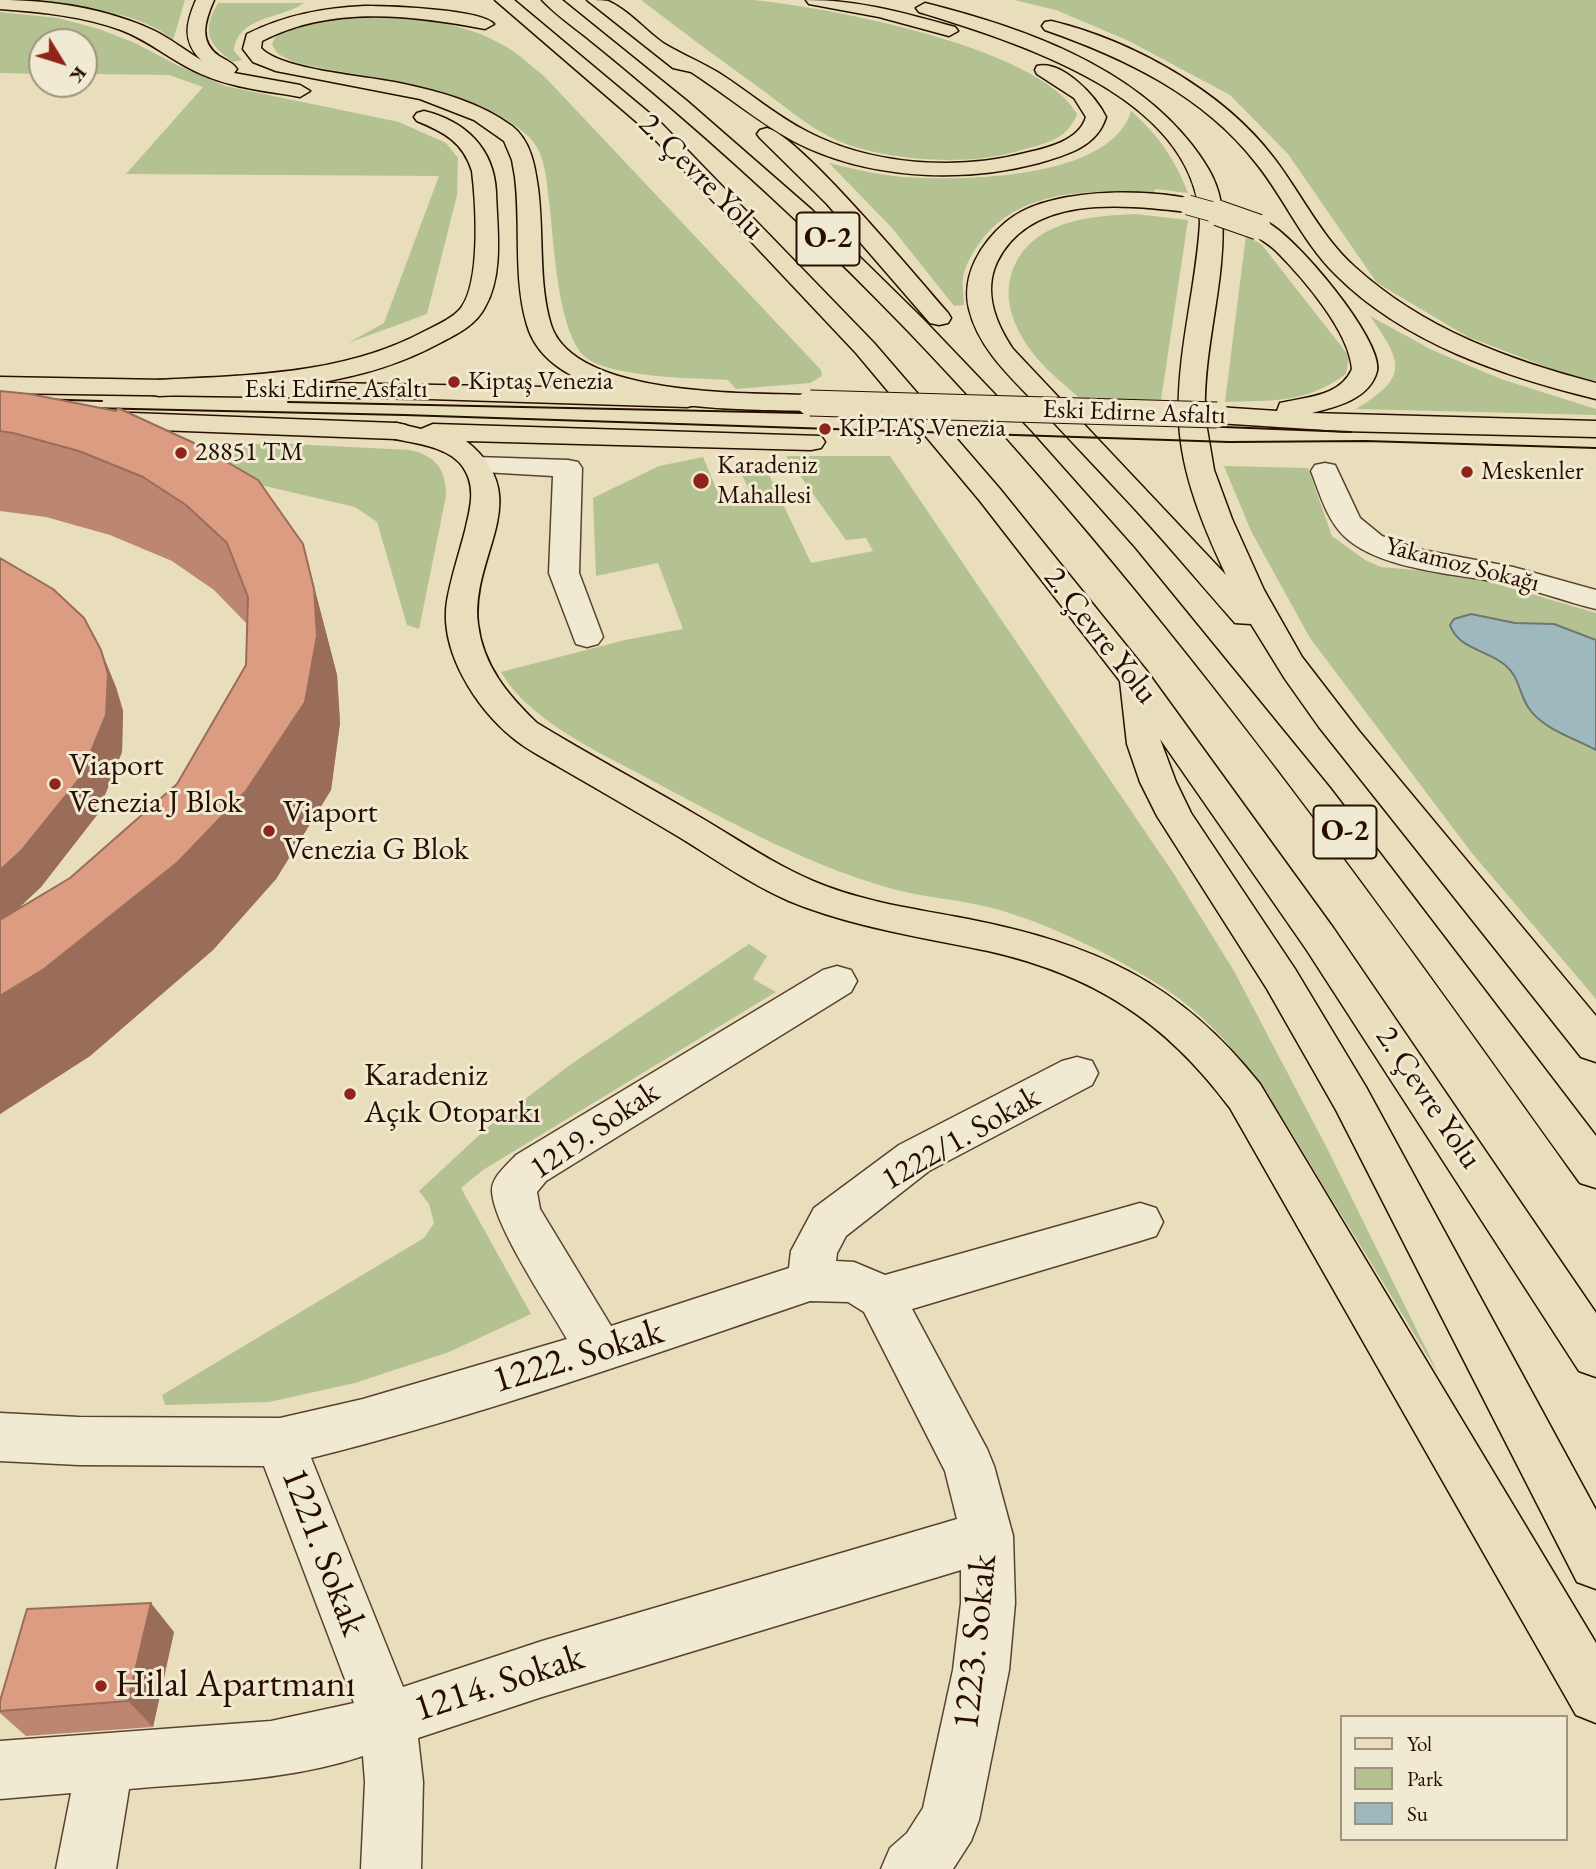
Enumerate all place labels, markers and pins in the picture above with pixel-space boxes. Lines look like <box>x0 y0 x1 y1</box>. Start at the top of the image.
place label: Kiptaş Venezia <box>468 366 613 398</box>
marker: Kiptaş Venezia <box>446 374 462 390</box>
place label: KİPTAŞ Venezia <box>839 413 1006 445</box>
marker: KİPTAŞ Venezia <box>817 421 833 437</box>
place label: 28851 TM <box>195 437 303 469</box>
marker: 28851 TM <box>173 445 189 461</box>
place label: Karadeniz Mahallesi <box>717 450 817 512</box>
place label: Meskenler <box>1481 456 1584 488</box>
marker: Meskenler <box>1459 464 1475 480</box>
marker: Karadeniz Mahallesi <box>691 471 711 491</box>
place label: Viaport Venezia J Blok <box>69 747 242 822</box>
marker: Viaport Venezia J Blok <box>47 776 63 792</box>
place label: Viaport Venezia G Blok <box>283 794 469 869</box>
marker: Viaport Venezia G Blok <box>261 823 277 839</box>
place label: Karadeniz Açık Otoparkı <box>364 1057 541 1132</box>
marker: Karadeniz Açık Otoparkı <box>342 1086 358 1102</box>
place label: Hilal Apartmanı <box>115 1663 355 1709</box>
marker: Hilal Apartmanı <box>93 1678 109 1694</box>

